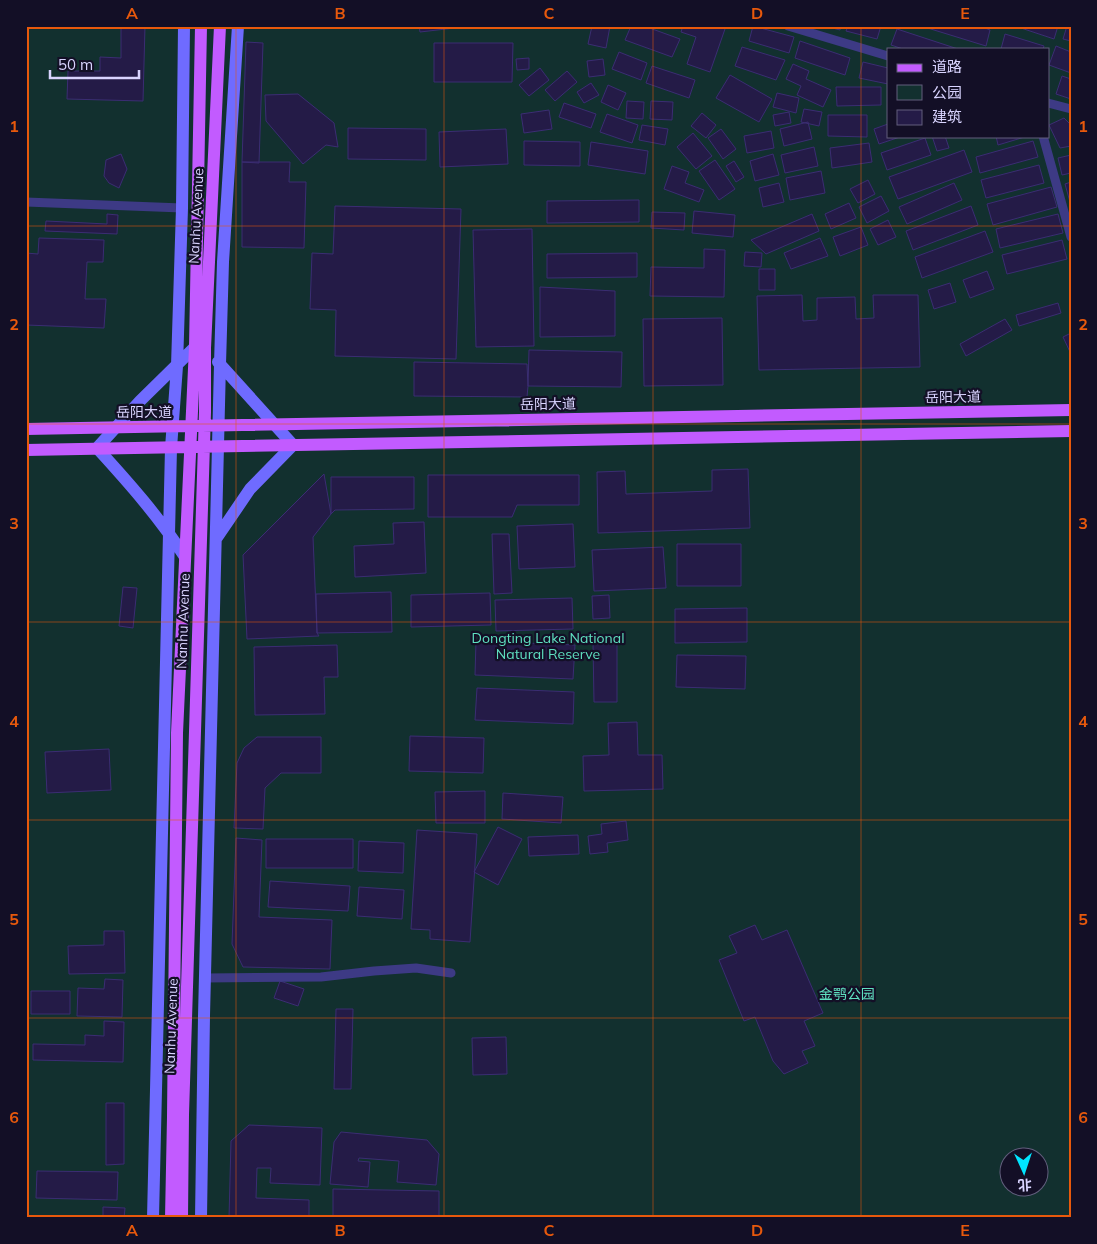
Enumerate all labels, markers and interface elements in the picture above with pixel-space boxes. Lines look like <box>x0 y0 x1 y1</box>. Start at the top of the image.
text: A <box>126 3 138 23</box>
text: B <box>334 3 346 23</box>
text: C <box>544 3 555 23</box>
text: D <box>751 3 763 23</box>
text: E <box>960 3 970 23</box>
scale bar <box>50 48 139 80</box>
legend <box>887 48 1050 138</box>
text: 50 m <box>58 55 93 74</box>
text: 道路 <box>932 57 962 76</box>
text: 公园 <box>932 83 962 102</box>
text: 建筑 <box>932 107 962 126</box>
text: 1 <box>9 116 19 136</box>
text: 1 <box>1078 116 1088 136</box>
street label: Nanhu Avenue <box>185 168 207 264</box>
text: 2 <box>9 314 19 334</box>
text: 2 <box>1078 314 1088 334</box>
street label: 岳阳大道 <box>925 388 981 406</box>
street label: 岳阳大道 <box>520 395 576 413</box>
street label: 岳阳大道 <box>116 403 172 421</box>
text: 3 <box>9 513 19 533</box>
text: 3 <box>1078 513 1088 533</box>
street label: Nanhu Avenue <box>172 573 194 669</box>
park label: Dongting Lake National Natural Reserve <box>472 629 624 663</box>
text: 4 <box>9 711 19 731</box>
text: 4 <box>1078 711 1088 731</box>
text: 5 <box>9 909 19 929</box>
text: 5 <box>1078 909 1088 929</box>
street label: Nanhu Avenue <box>160 978 182 1074</box>
park label: 金鹗公园 <box>819 985 875 1003</box>
text: 6 <box>9 1107 19 1127</box>
text: 6 <box>1078 1107 1088 1127</box>
north arrow <box>1000 1146 1050 1196</box>
text: 北 <box>1017 1176 1032 1194</box>
text: A <box>126 1220 138 1240</box>
text: B <box>334 1220 346 1240</box>
text: C <box>544 1220 555 1240</box>
text: D <box>751 1220 763 1240</box>
text: E <box>960 1220 970 1240</box>

